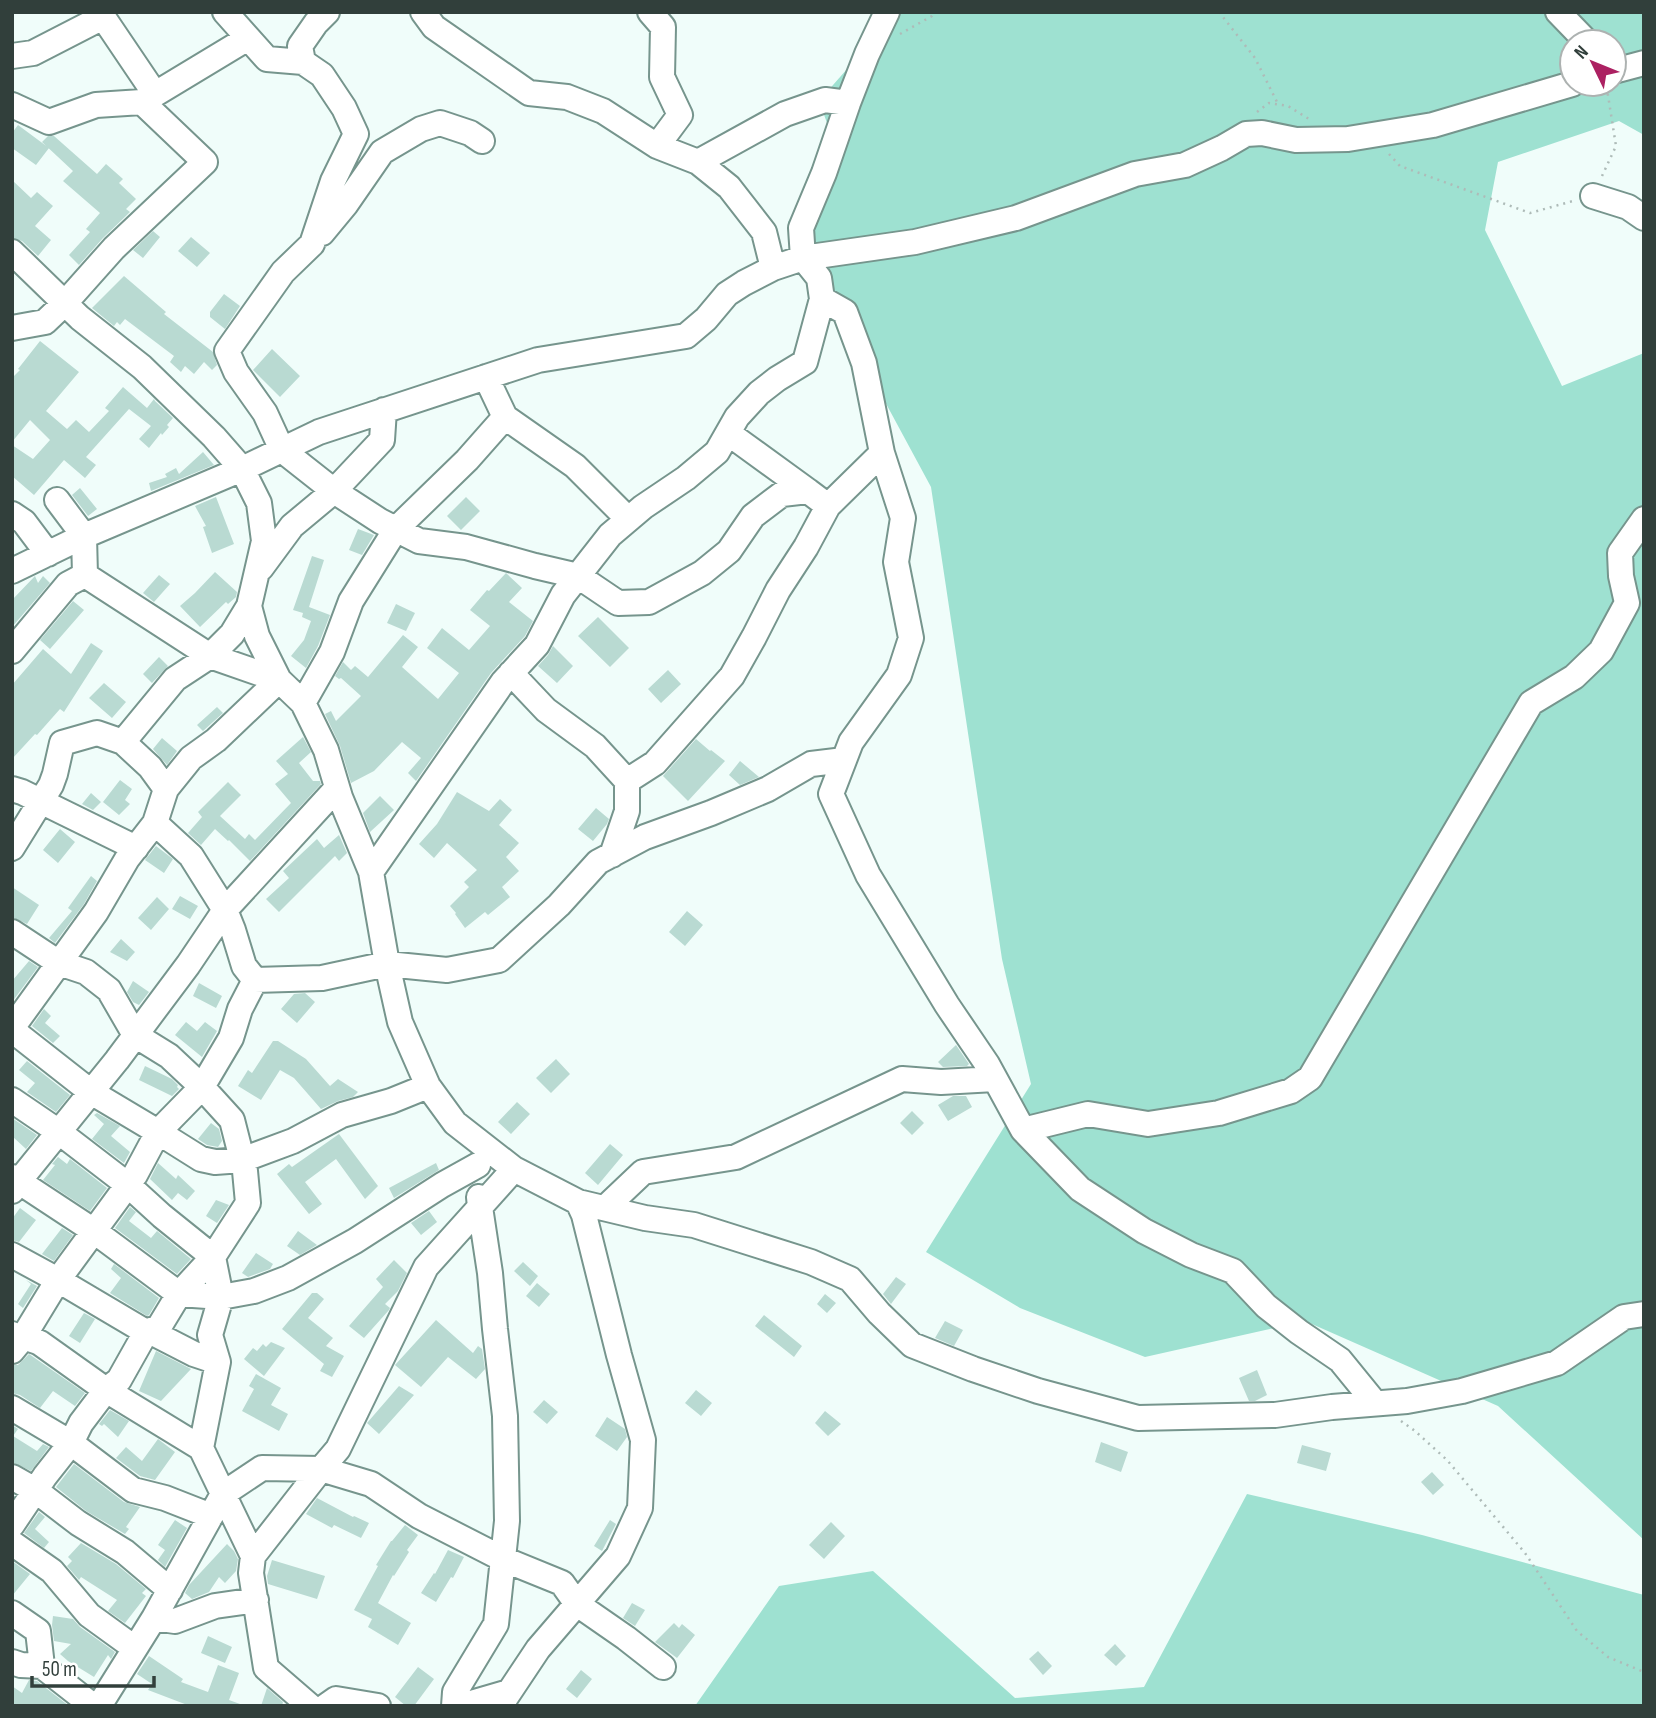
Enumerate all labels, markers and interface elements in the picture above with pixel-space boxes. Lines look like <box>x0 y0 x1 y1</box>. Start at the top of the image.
north arrow <box>1558 28 1628 98</box>
text: N <box>1570 41 1594 64</box>
scale bar <box>32 1644 154 1688</box>
text: 50 m <box>42 1657 77 1682</box>

